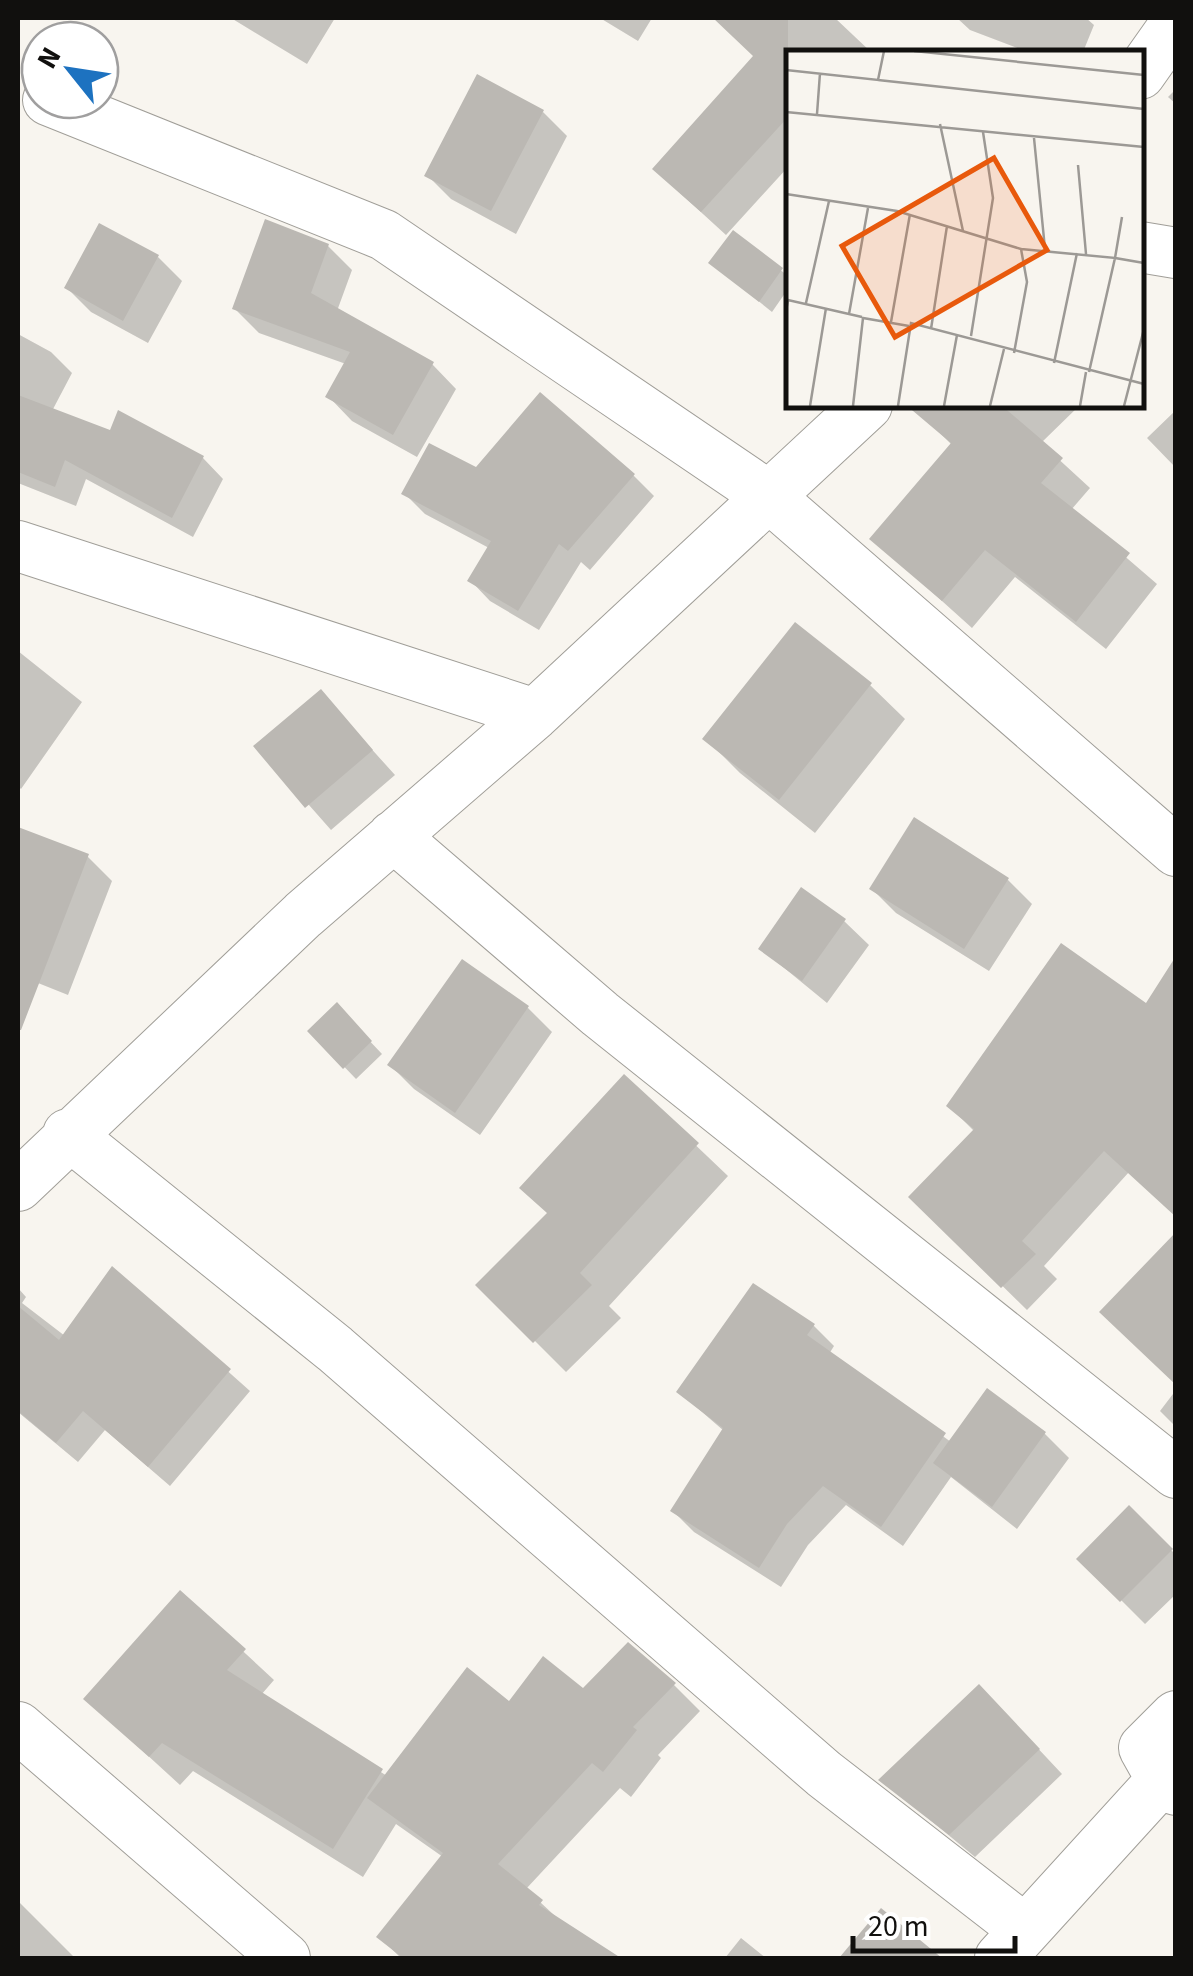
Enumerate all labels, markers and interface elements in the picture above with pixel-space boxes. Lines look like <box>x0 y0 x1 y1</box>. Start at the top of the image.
north arrow <box>20 20 120 120</box>
text: N <box>27 40 71 76</box>
inset map <box>786 50 1143 408</box>
scale bar <box>853 1891 1016 1953</box>
text: 20 m <box>868 1905 929 1948</box>

